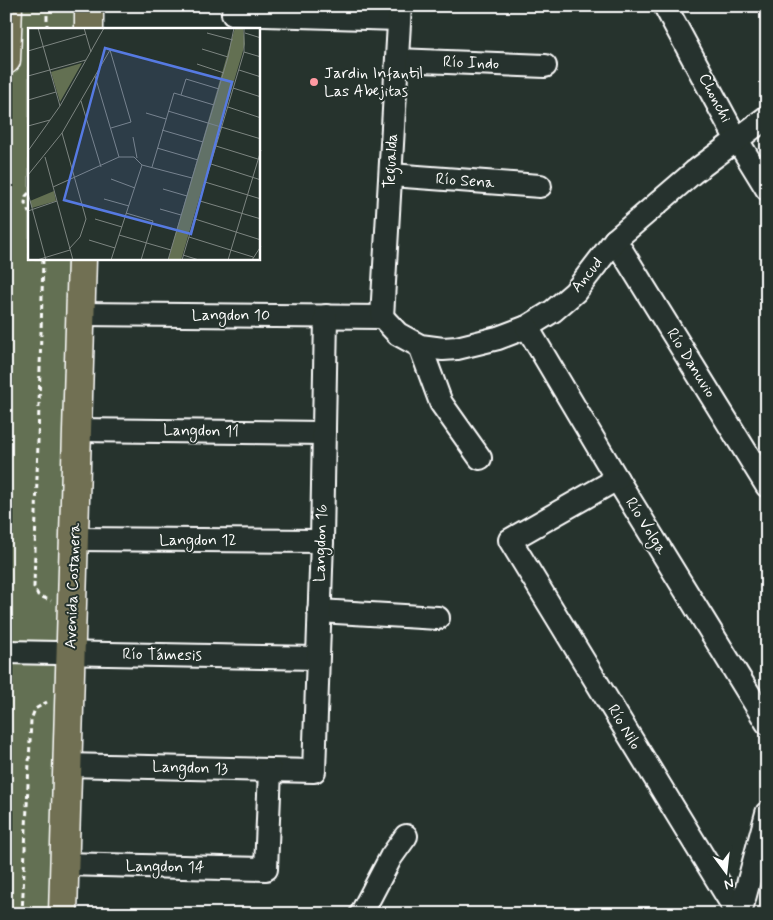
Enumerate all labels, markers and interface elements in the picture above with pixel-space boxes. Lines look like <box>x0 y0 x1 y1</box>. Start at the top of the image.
inset map <box>28 28 260 260</box>
street label: Río Indo <box>442 52 500 74</box>
place label: Jardin Infantil Las Abejitas <box>324 63 423 102</box>
street label: Chonchi <box>693 70 737 127</box>
marker: Jardin Infantil Las Abejitas <box>308 76 320 88</box>
street label: Tegualda <box>379 133 404 189</box>
street label: Río Sena <box>435 168 496 194</box>
street label: Ancud <box>566 253 608 297</box>
street label: Langdon 10 <box>192 305 270 327</box>
street label: Río Danuvio <box>661 324 721 402</box>
street label: Langdon 11 <box>163 420 239 443</box>
street label: Río Volga <box>619 493 672 559</box>
street label: Langdon 16 <box>309 503 334 582</box>
street label: Avenida Costanera <box>60 522 86 649</box>
street label: Langdon 12 <box>159 530 237 552</box>
street label: Río Támesis <box>122 644 202 666</box>
street label: Río Nilo <box>602 700 646 754</box>
street label: Langdon 13 <box>152 756 229 781</box>
north arrow <box>700 848 750 898</box>
street label: Langdon 14 <box>125 856 205 879</box>
text: N <box>722 874 736 893</box>

